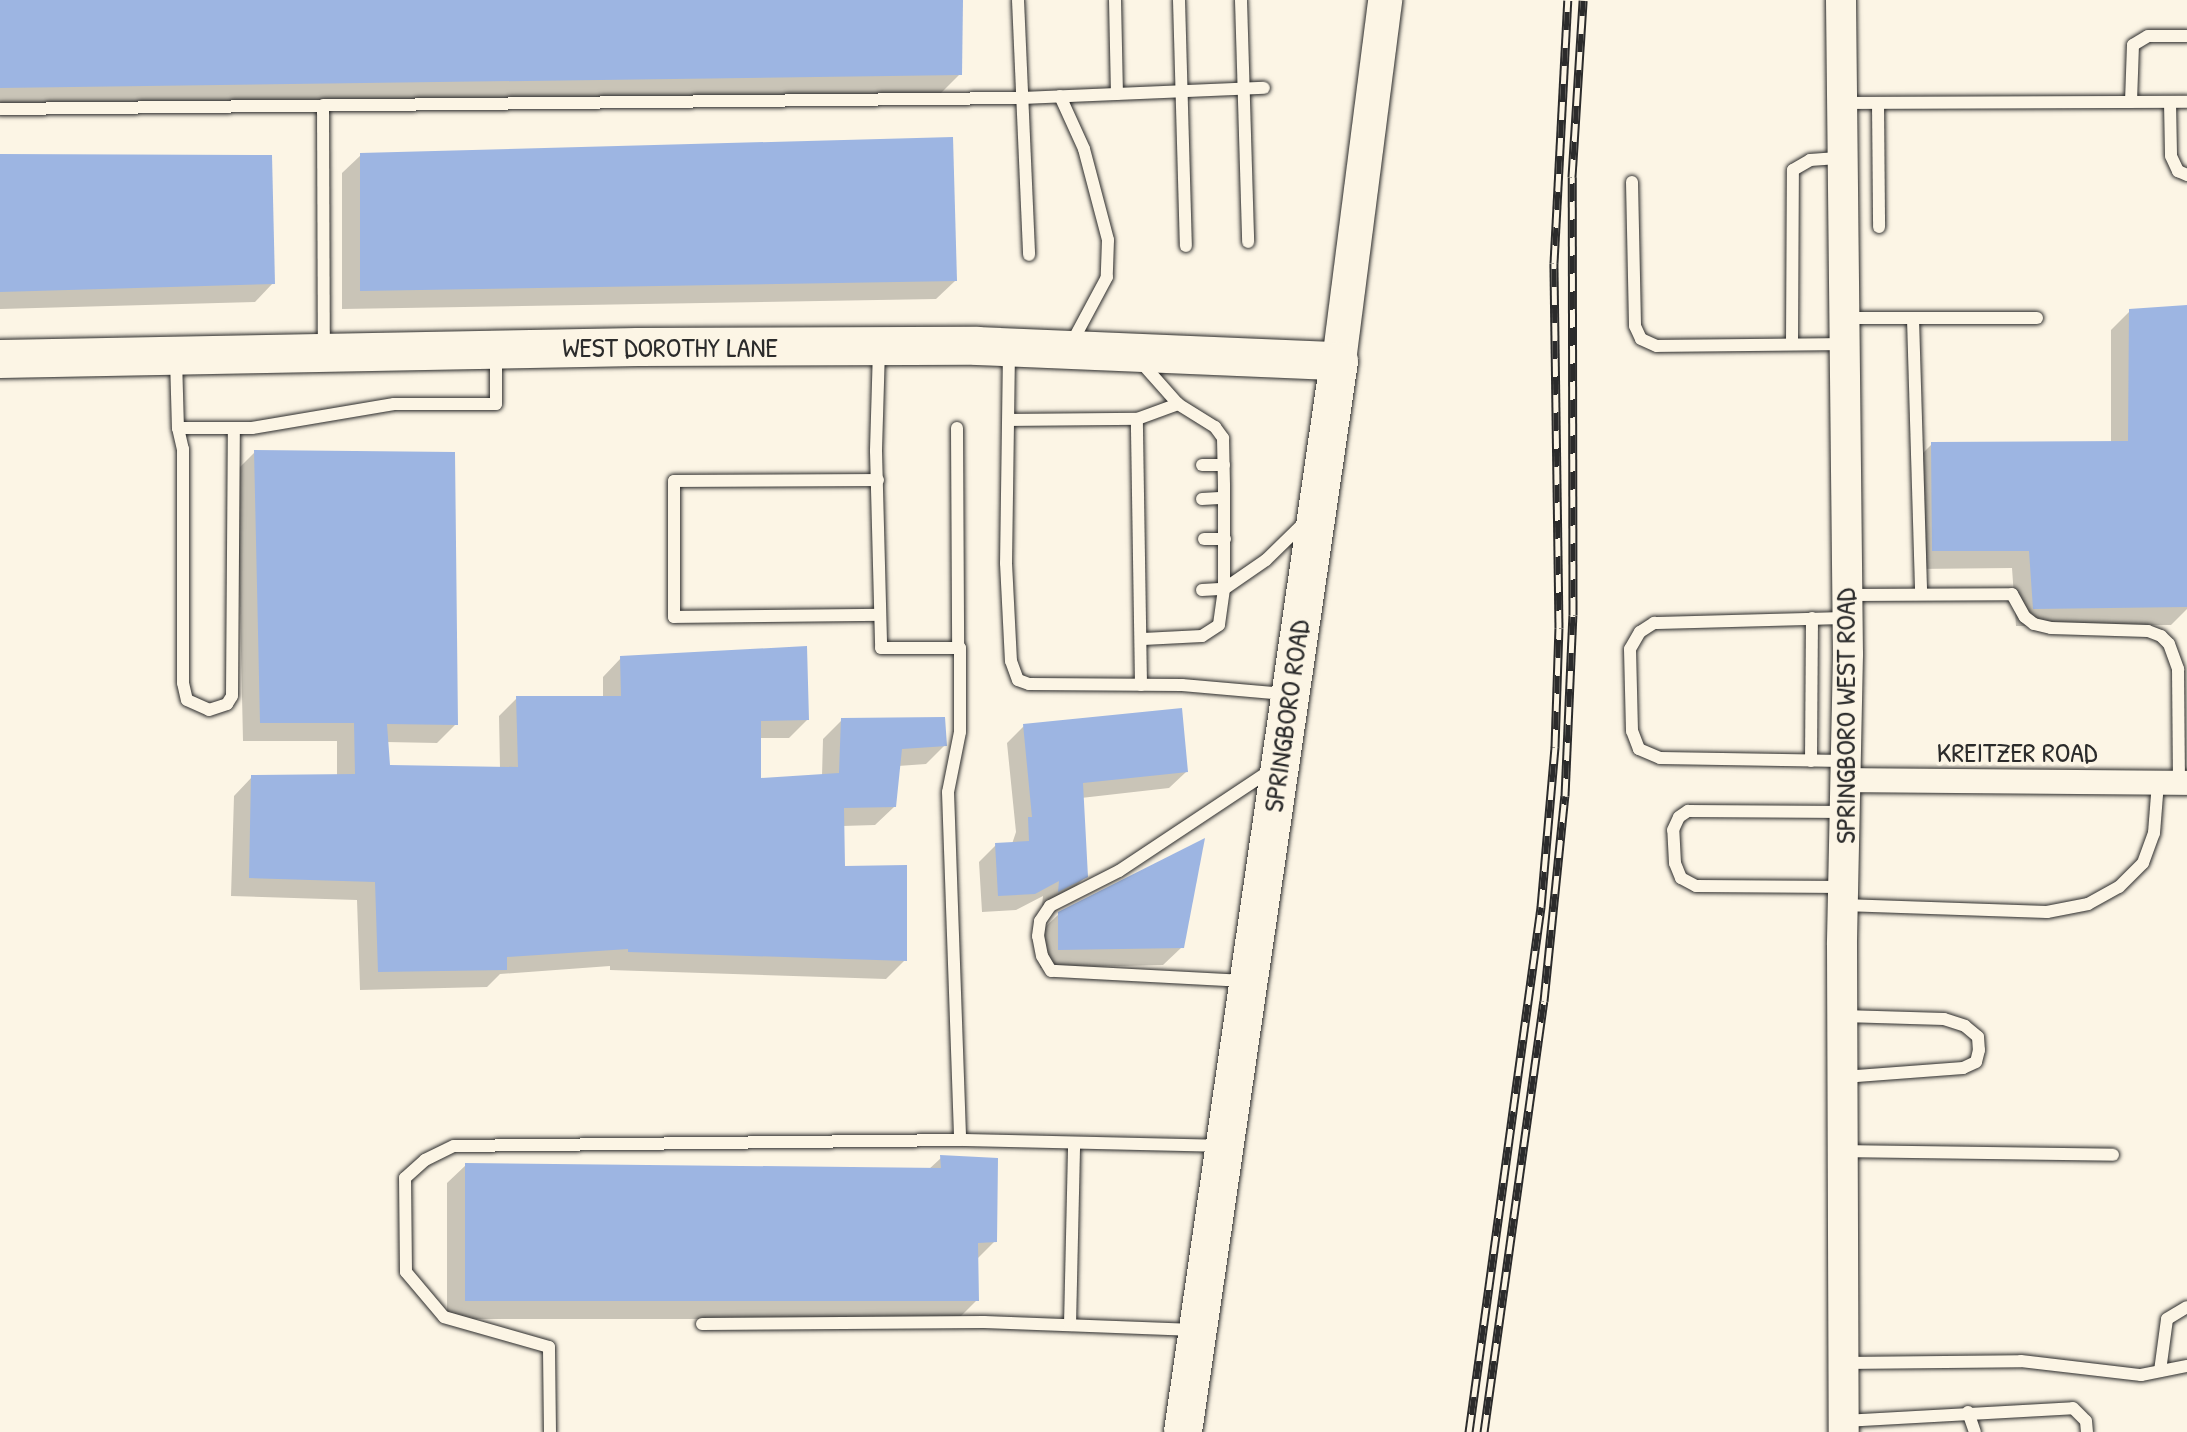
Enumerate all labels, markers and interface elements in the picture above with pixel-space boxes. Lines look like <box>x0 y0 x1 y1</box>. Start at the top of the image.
street label: WEST DOROTHY LANE <box>562 330 778 364</box>
street label: SPRINGBORO WEST ROAD <box>1828 588 1862 844</box>
street label: SPRINGBORO ROAD <box>1256 618 1316 814</box>
street label: KREITZER ROAD <box>1937 735 2097 769</box>

